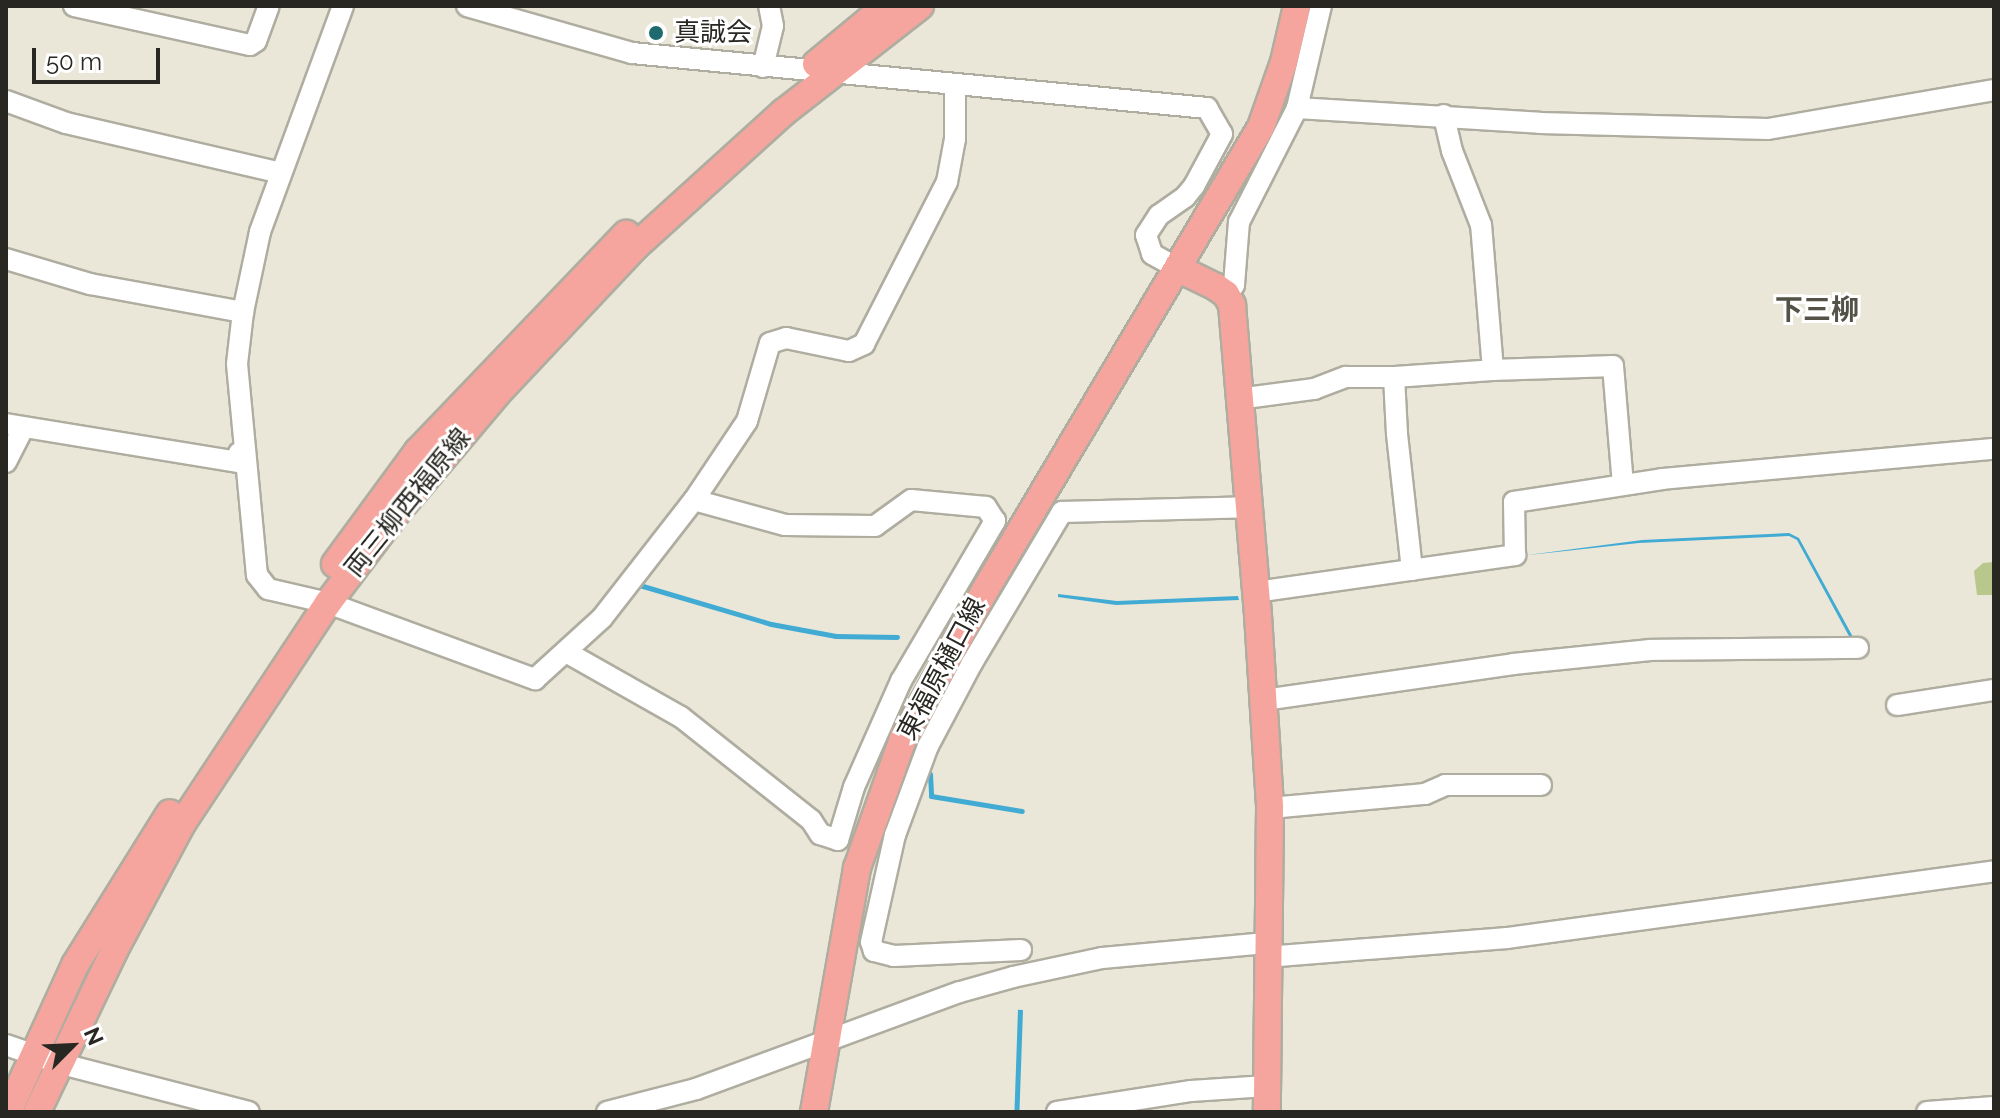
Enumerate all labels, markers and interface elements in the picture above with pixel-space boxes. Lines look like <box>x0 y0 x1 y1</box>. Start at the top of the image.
place label: 真誠会 <box>674 17 752 49</box>
marker: 真誠会 <box>645 22 667 44</box>
scale bar <box>36 32 164 82</box>
text: 50 m <box>46 47 102 76</box>
district label: 下三柳 <box>1775 293 1859 327</box>
street label: 両三柳西福原線 <box>339 422 477 584</box>
street label: 東福原樋口線 <box>892 593 992 745</box>
north arrow <box>32 1006 112 1086</box>
text: N <box>79 1023 109 1049</box>

